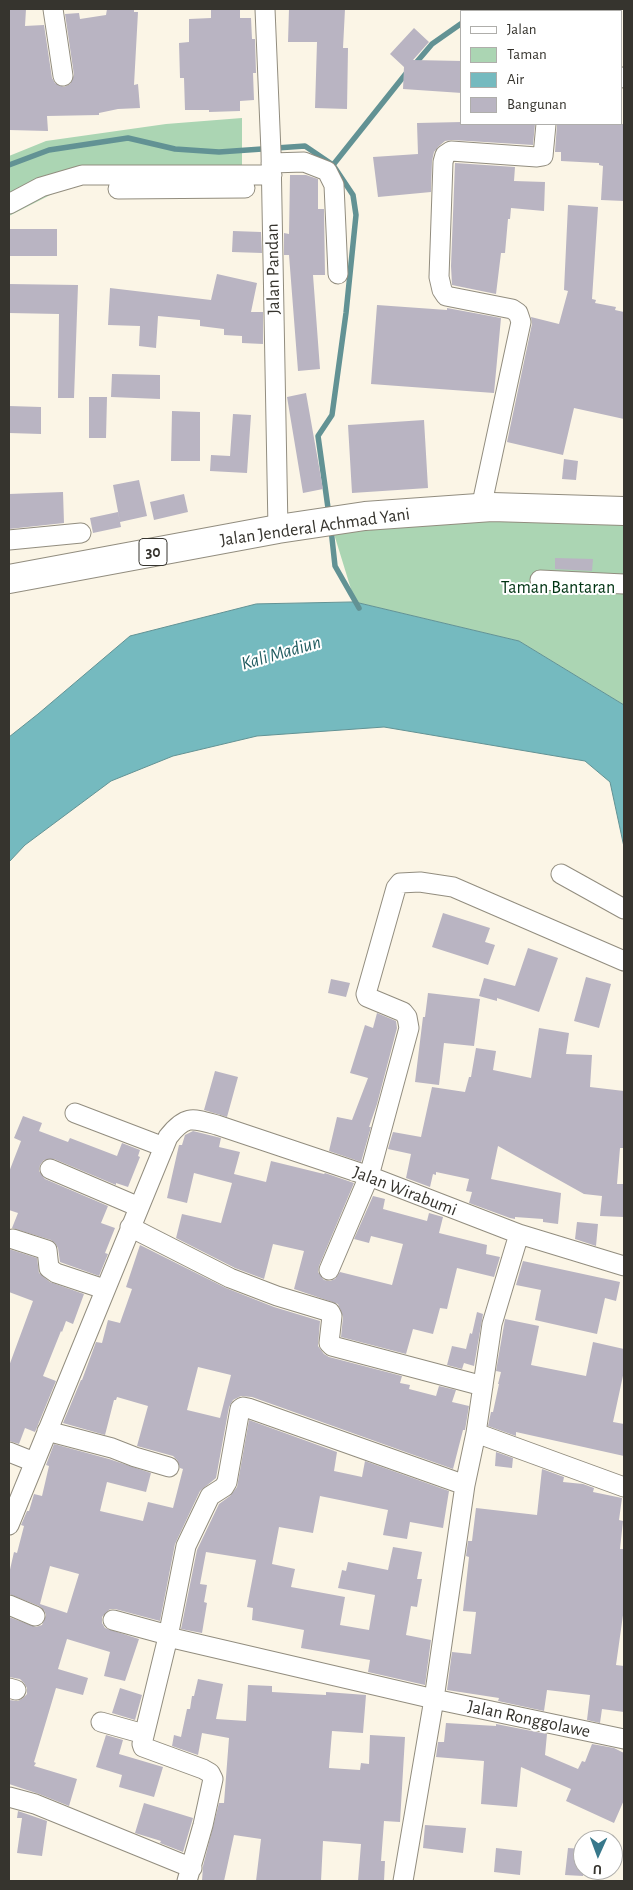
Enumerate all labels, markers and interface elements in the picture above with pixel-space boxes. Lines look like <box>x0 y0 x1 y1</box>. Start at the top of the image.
legend <box>460 10 623 125</box>
text: Jalan <box>507 22 537 37</box>
text: Taman <box>507 47 547 62</box>
text: Air <box>507 72 524 87</box>
text: Bangunan <box>507 97 567 112</box>
street label: Jalan Pandan <box>261 223 285 315</box>
street label: Jalan Jenderal Achmad Yani <box>219 503 411 551</box>
road number: 30 <box>139 538 167 566</box>
park label: Taman Bantaran <box>501 577 615 599</box>
water label: Kali Madiun <box>238 631 324 675</box>
street label: Jalan Wirabumi <box>350 1161 460 1221</box>
street label: Jalan Ronggolawe <box>466 1695 592 1743</box>
north arrow <box>573 1830 623 1880</box>
text: U <box>593 1862 602 1876</box>

